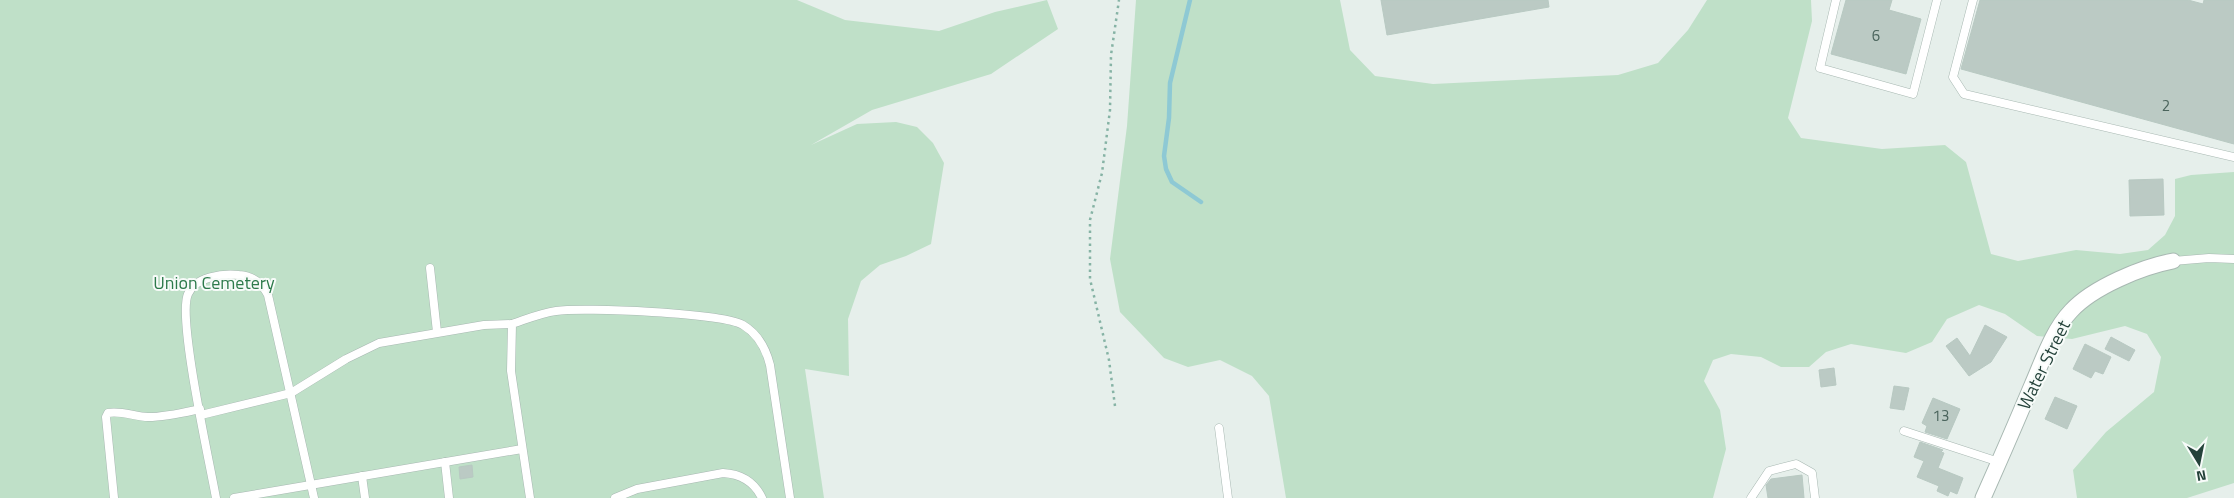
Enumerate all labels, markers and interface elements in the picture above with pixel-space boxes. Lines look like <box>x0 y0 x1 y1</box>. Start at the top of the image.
house number: 6 <box>1872 24 1880 47</box>
house number: 2 <box>2162 94 2170 117</box>
park label: Union Cemetery <box>153 269 275 296</box>
street label: Water Street <box>2010 315 2077 414</box>
house number: 13 <box>1933 404 1949 427</box>
north arrow <box>2174 438 2224 488</box>
text: N <box>2195 465 2208 487</box>

